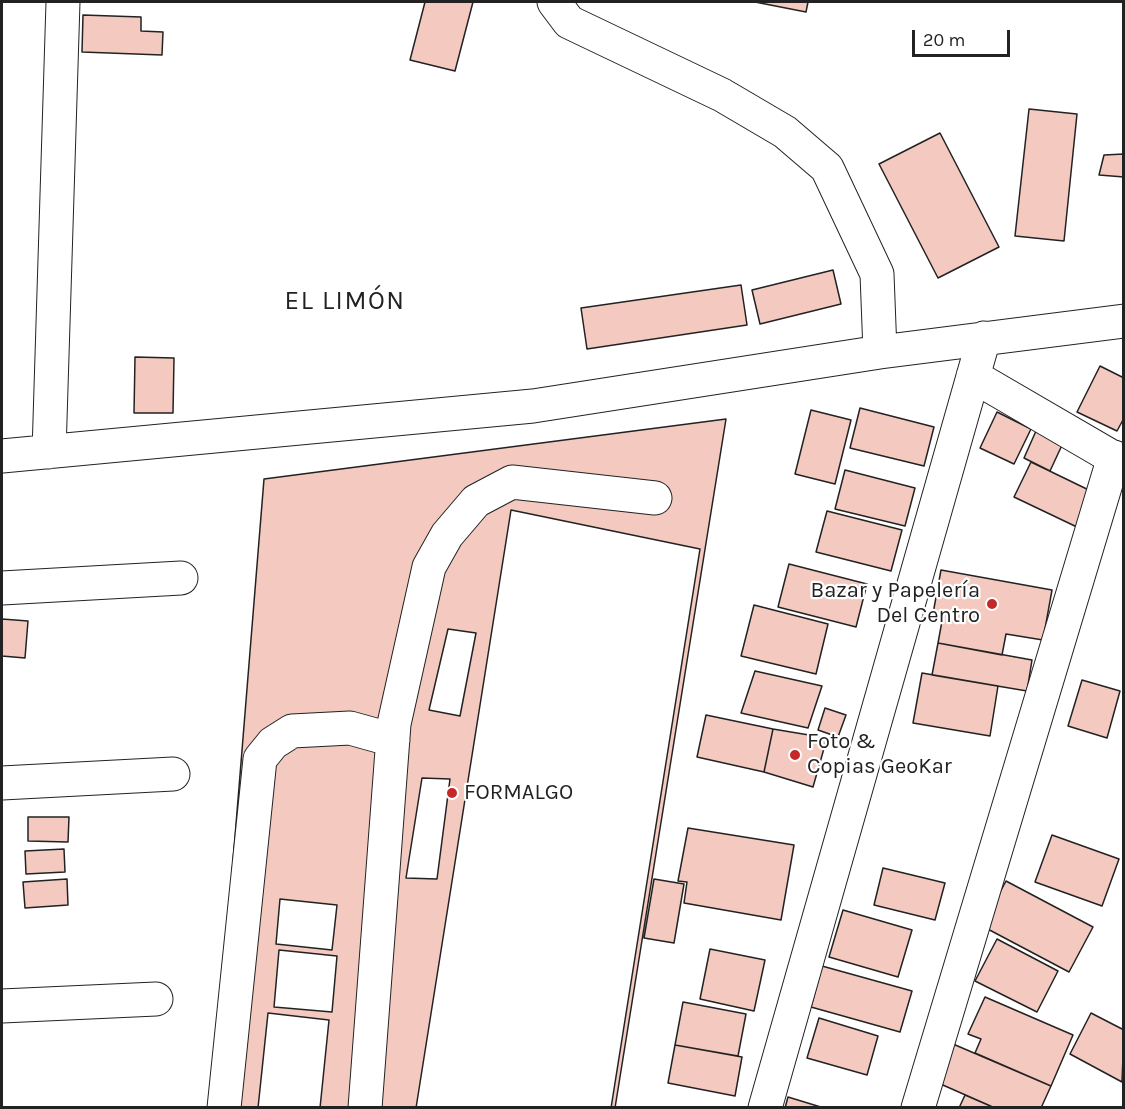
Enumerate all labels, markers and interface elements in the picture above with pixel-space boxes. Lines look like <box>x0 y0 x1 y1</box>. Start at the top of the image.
scale bar <box>915 18 1012 56</box>
text: 20 m <box>923 29 965 51</box>
district label: EL LIMÓN <box>285 286 405 318</box>
place label: Bazar y Papelería Del Centro <box>811 578 980 630</box>
marker: Bazar y Papelería Del Centro <box>985 597 999 611</box>
place label: Foto & Copias GeoKar <box>807 729 952 780</box>
marker: Foto & Copias GeoKar <box>788 748 802 762</box>
place label: FORMALGO <box>464 780 573 806</box>
marker: FORMALGO <box>445 786 459 800</box>

